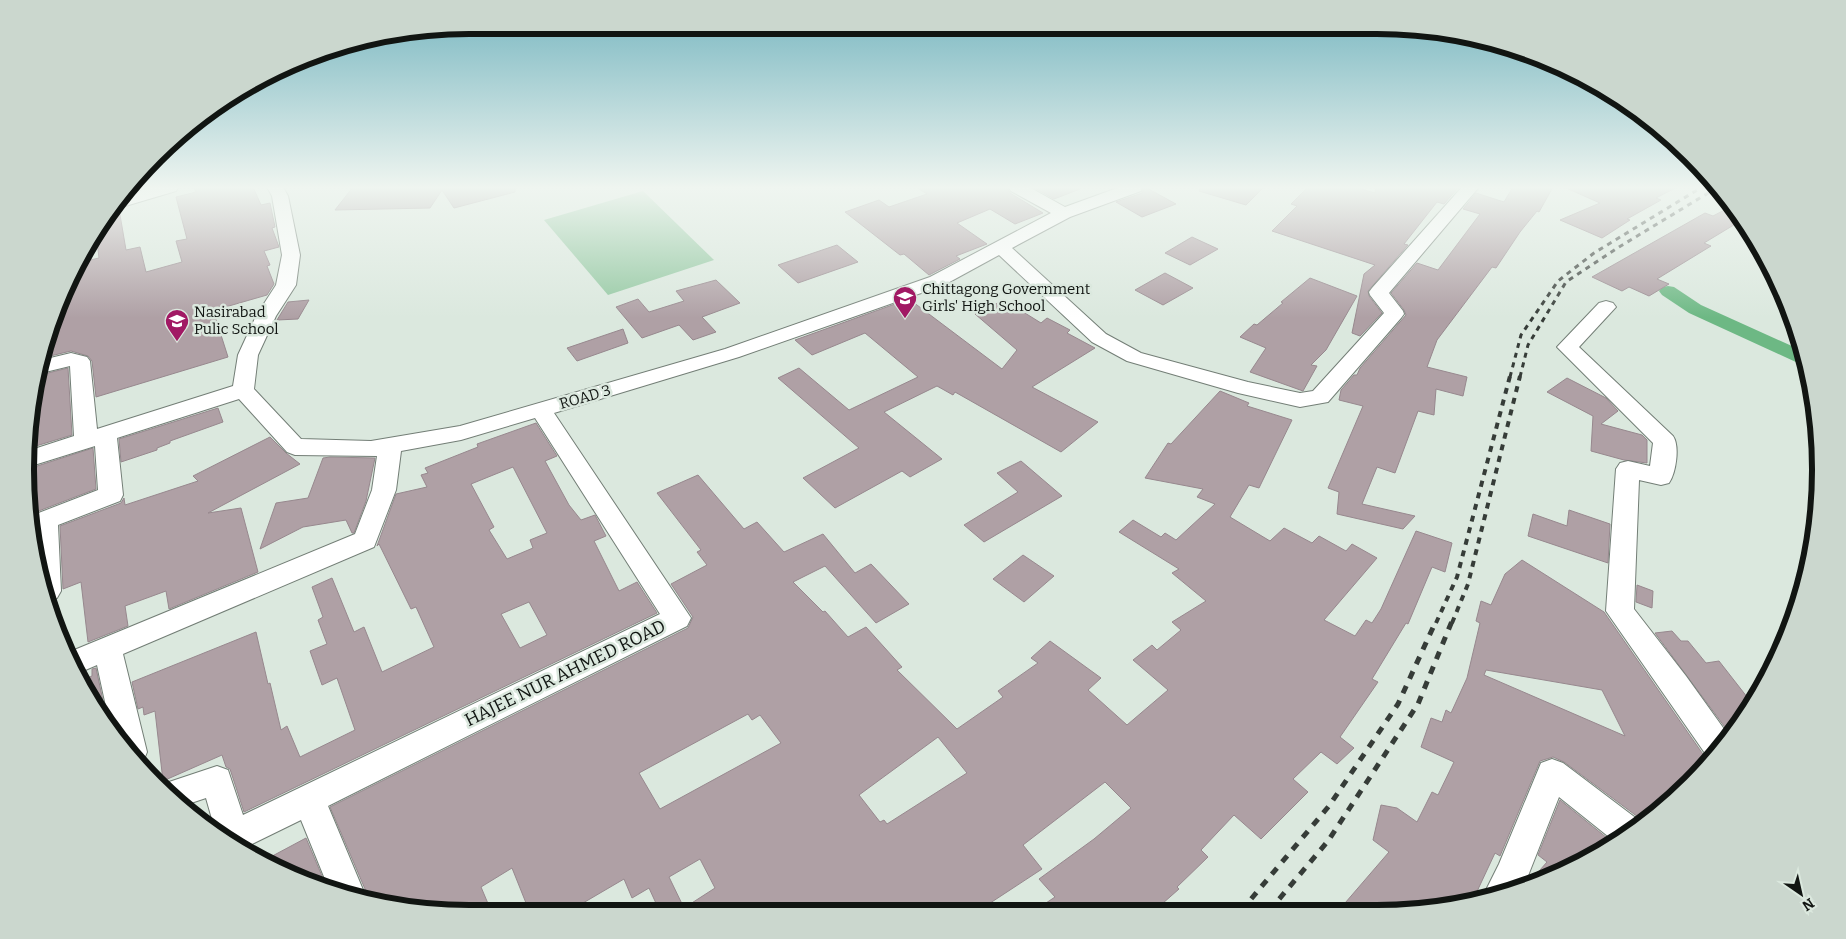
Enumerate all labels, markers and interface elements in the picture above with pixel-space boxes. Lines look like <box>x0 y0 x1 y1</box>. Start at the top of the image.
place label: Chittagong Government Girls' High School <box>922 280 1091 315</box>
school or university icon: Chittagong Government Girls' High School <box>892 285 918 319</box>
place label: Nasirabad Pulic School <box>194 303 279 338</box>
school or university icon: Nasirabad Pulic School <box>164 308 190 342</box>
street label: ROAD 3 <box>557 381 613 413</box>
street label: HAJEE NUR AHMED ROAD <box>461 615 669 731</box>
north arrow <box>1776 869 1826 919</box>
text: N <box>1799 894 1817 915</box>

